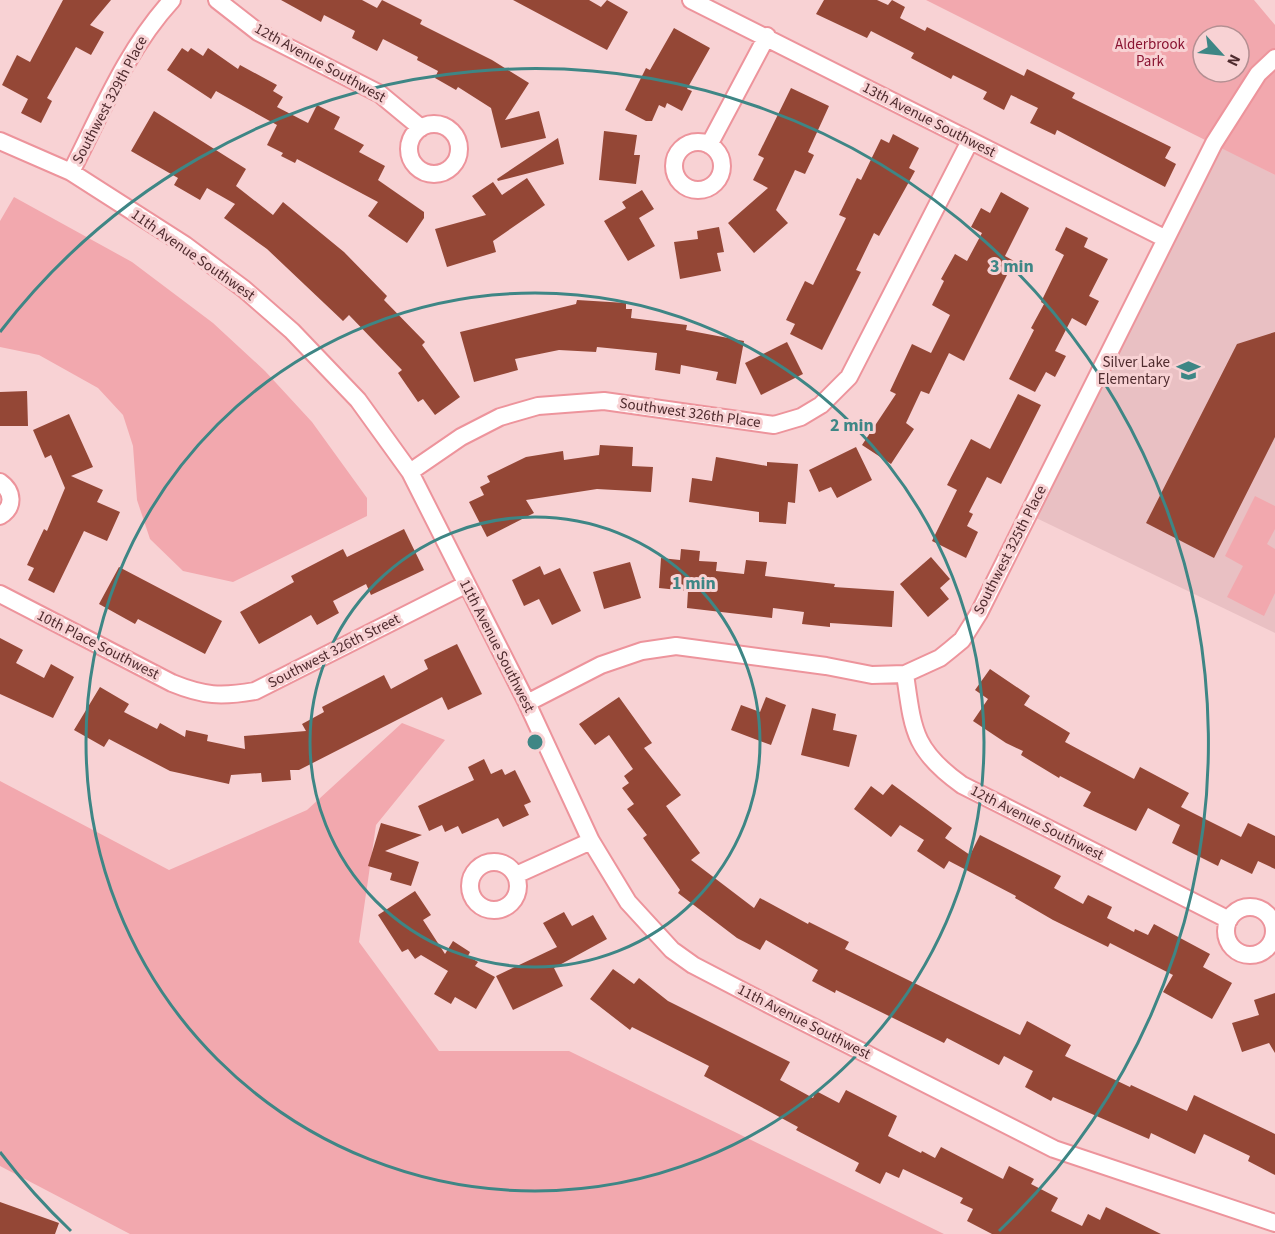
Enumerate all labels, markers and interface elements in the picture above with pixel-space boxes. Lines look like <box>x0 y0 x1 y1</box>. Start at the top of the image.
street label: 12th Avenue Southwest <box>251 18 389 108</box>
north arrow <box>1191 24 1251 84</box>
street label: Southwest 329th Place <box>67 32 153 168</box>
park label: Alderbrook Park <box>1115 34 1186 72</box>
text: N <box>1221 51 1246 70</box>
street label: 13th Avenue Southwest <box>859 77 999 163</box>
street label: 11th Avenue Southwest <box>127 204 259 306</box>
text: 3 min <box>990 254 1034 279</box>
place label: Silver Lake Elementary <box>1098 352 1170 390</box>
school or university icon: Silver Lake Elementary <box>1175 358 1201 384</box>
street label: Southwest 326th Place <box>618 393 762 433</box>
text: 2 min <box>830 413 874 438</box>
street label: Southwest 325th Place <box>968 482 1052 618</box>
text: 1 min <box>672 571 716 596</box>
street label: 11th Avenue Southwest <box>454 576 540 716</box>
street label: 10th Place Southwest <box>33 605 163 685</box>
street label: Southwest 326th Street <box>264 609 404 693</box>
centre of rings <box>525 732 545 752</box>
street label: 12th Avenue Southwest <box>967 780 1107 866</box>
street label: 11th Avenue Southwest <box>734 979 874 1065</box>

